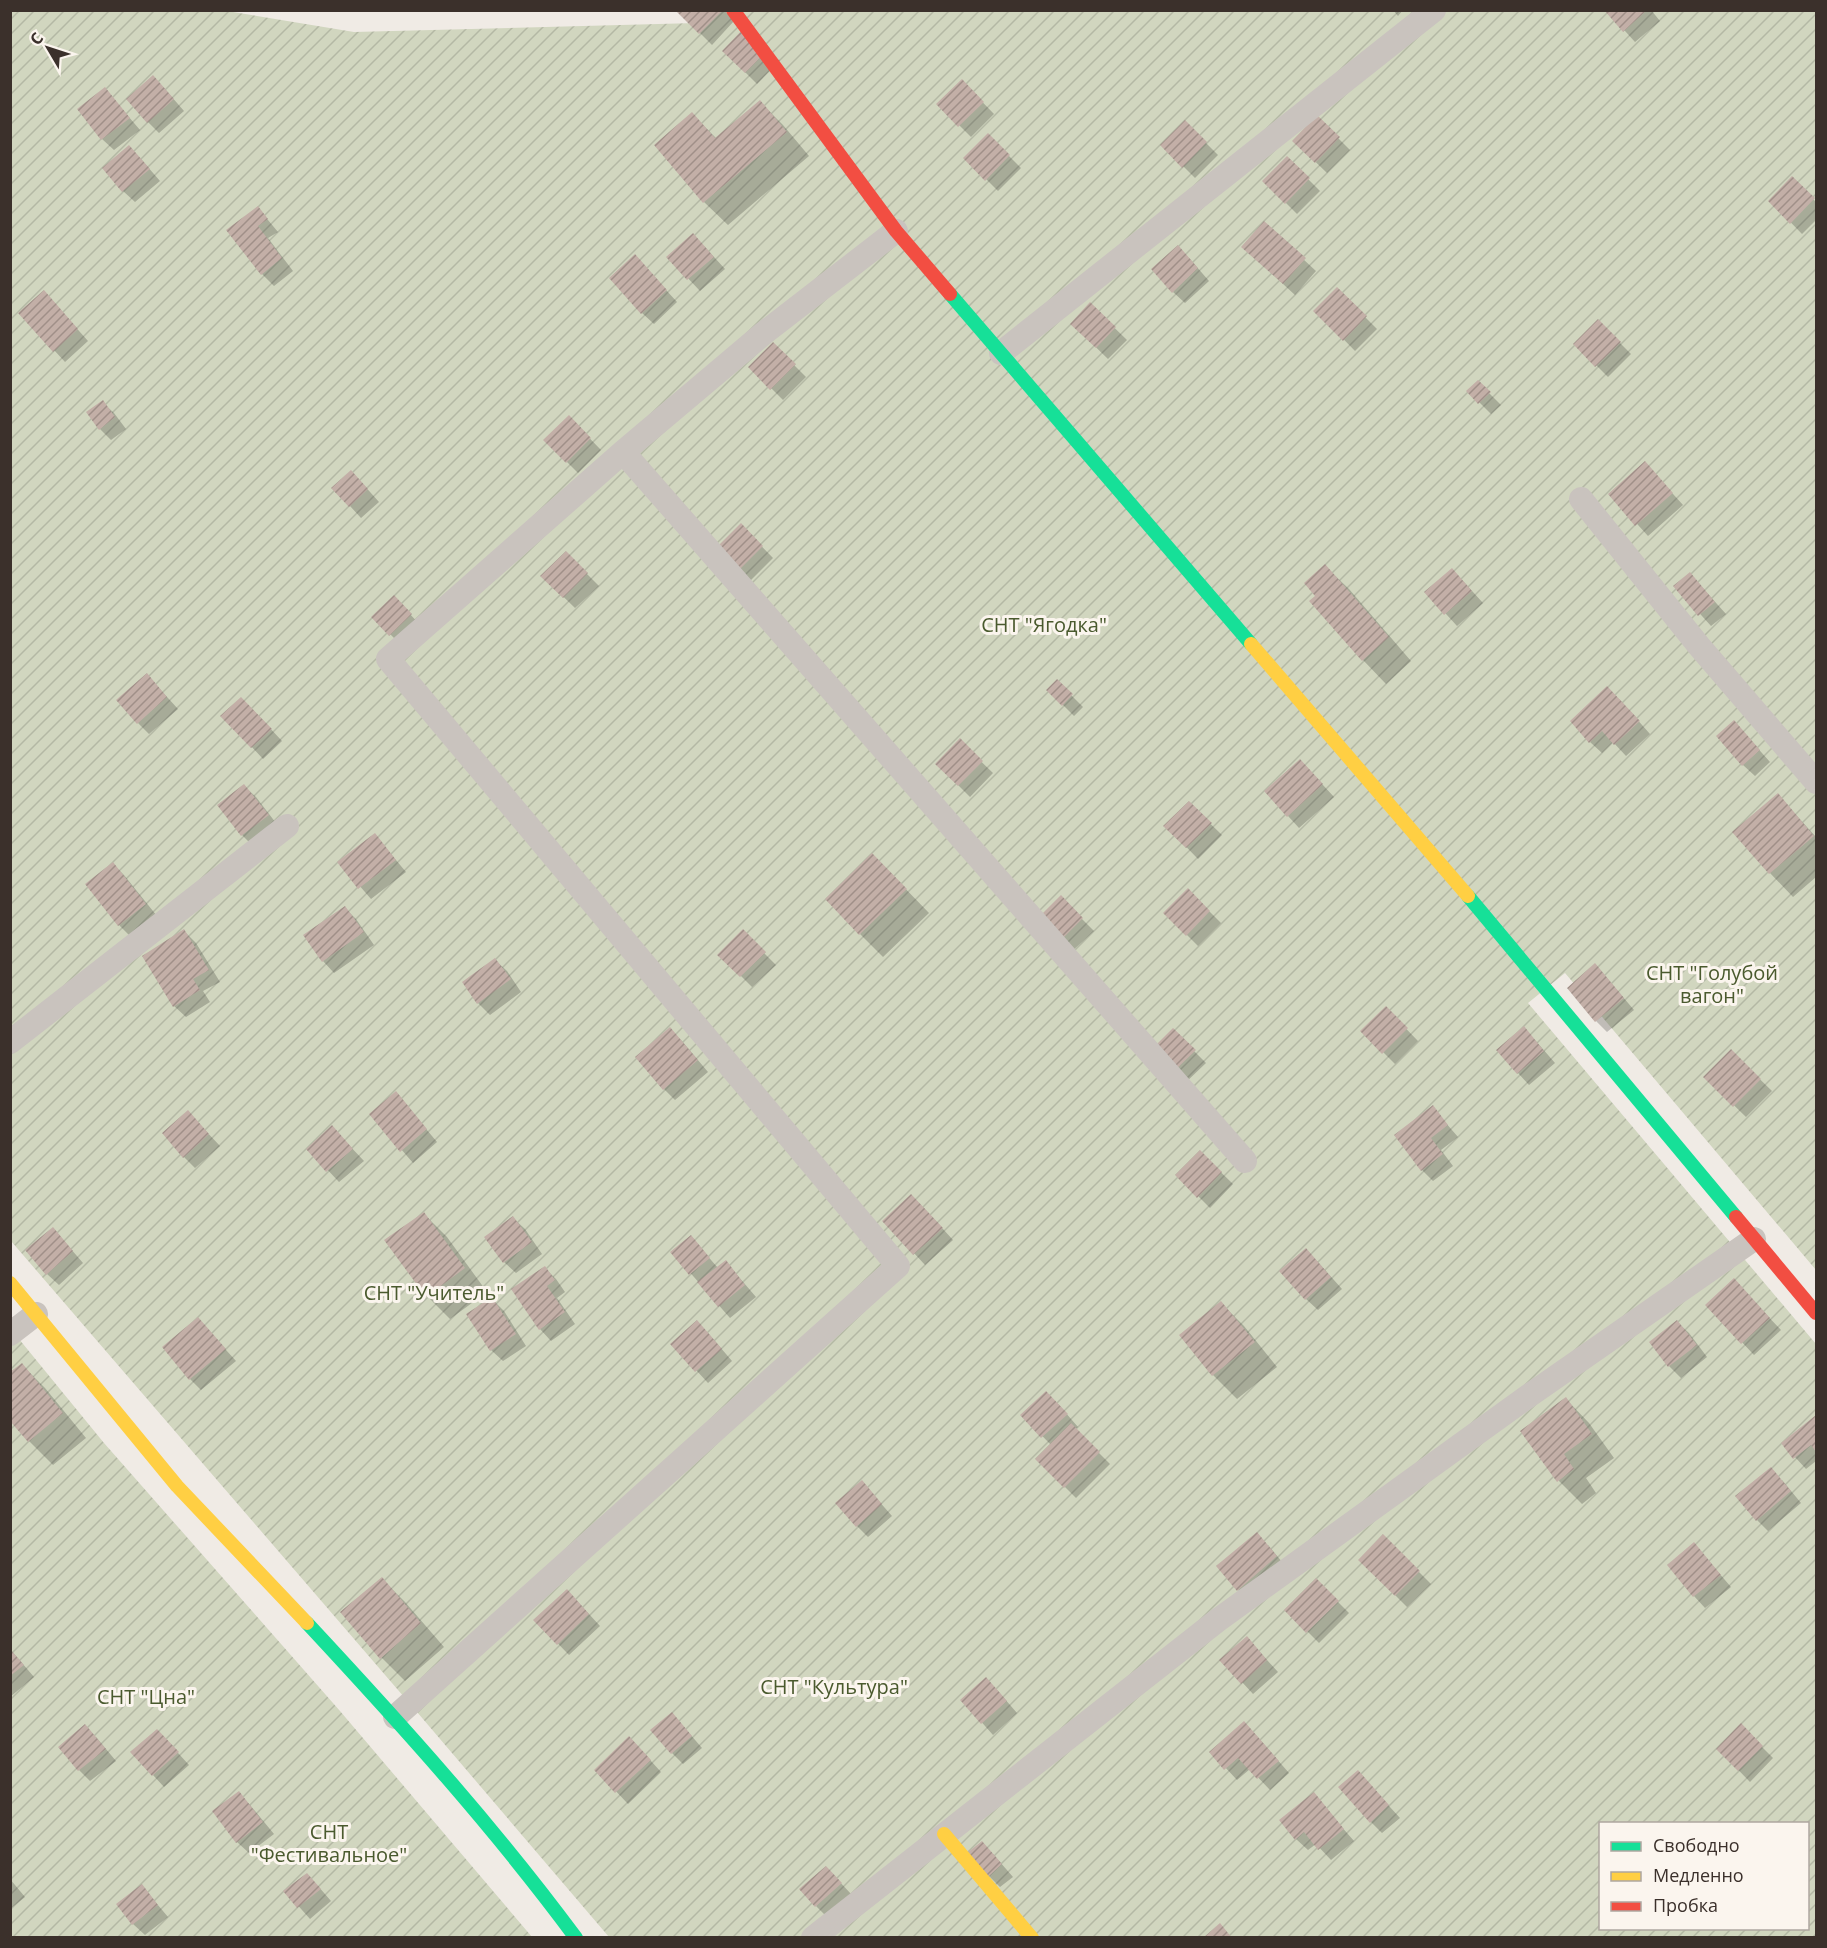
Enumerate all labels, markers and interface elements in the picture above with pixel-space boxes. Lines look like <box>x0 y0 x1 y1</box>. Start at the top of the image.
north arrow <box>18 18 78 78</box>
text: С <box>25 28 48 49</box>
park label: СНТ "Ягодка" <box>981 611 1107 638</box>
park label: СНТ "Голубой вагон" <box>1646 959 1778 1009</box>
park label: СНТ "Учитель" <box>364 1279 504 1306</box>
park label: СНТ "Культура" <box>760 1673 908 1700</box>
park label: СНТ "Цна" <box>97 1683 195 1710</box>
park label: СНТ "Фестивальное" <box>251 1818 407 1868</box>
legend <box>1599 1822 1809 1930</box>
text: Свободно <box>1653 1833 1740 1857</box>
text: Медленно <box>1653 1863 1744 1887</box>
text: Пробка <box>1653 1893 1718 1917</box>

